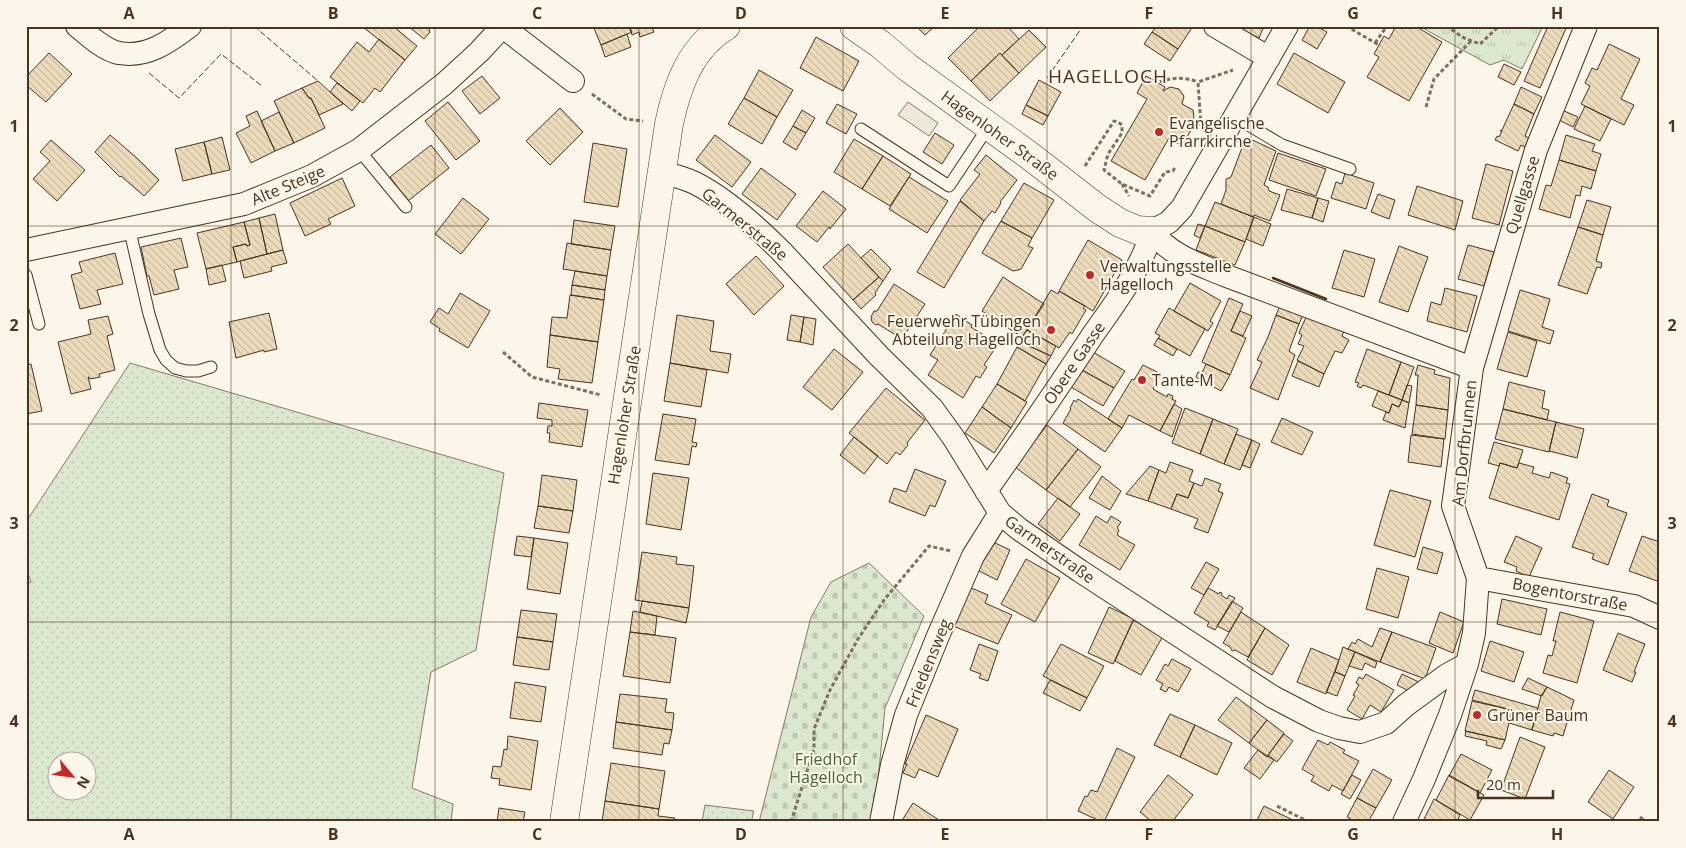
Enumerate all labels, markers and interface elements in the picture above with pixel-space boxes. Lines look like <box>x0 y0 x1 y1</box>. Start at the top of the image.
text: A <box>123 2 135 24</box>
text: B <box>328 2 338 24</box>
text: C <box>532 2 542 24</box>
text: D <box>735 2 747 24</box>
text: E <box>941 2 950 24</box>
text: F <box>1145 2 1153 24</box>
text: G <box>1347 2 1359 24</box>
text: H <box>1551 2 1563 24</box>
district label: HAGELLOCH <box>1048 63 1168 89</box>
street label: Hagenloher Straße <box>937 85 1063 185</box>
place label: Evangelische Pfarrkirche <box>1169 112 1264 152</box>
text: 1 <box>9 115 19 137</box>
text: 1 <box>1667 115 1677 137</box>
marker: Evangelische Pfarrkirche <box>1153 126 1165 138</box>
street label: Quellgasse <box>1500 153 1544 237</box>
street label: Alte Steige <box>248 160 328 210</box>
street label: Garmerstraße <box>697 182 793 266</box>
place label: Verwaltungsstelle Hagelloch <box>1100 255 1231 295</box>
marker: Verwaltungsstelle Hagelloch <box>1084 269 1096 281</box>
place label: Feuerwehr Tübingen Abteilung Hagelloch <box>887 310 1041 350</box>
text: 2 <box>9 314 19 336</box>
text: 2 <box>1667 314 1677 336</box>
street label: Obere Gasse <box>1038 317 1110 409</box>
marker: Feuerwehr Tübingen Abteilung Hagelloch <box>1045 324 1057 336</box>
street label: Hagenloher Straße <box>602 344 646 486</box>
place label: Tante-M <box>1152 369 1214 391</box>
marker: Tante-M <box>1136 374 1148 386</box>
street label: Am Dorfbrunnen <box>1446 379 1482 507</box>
street label: Garmerstraße <box>1001 510 1099 588</box>
text: 3 <box>9 512 19 534</box>
text: 3 <box>1667 512 1677 534</box>
street label: Bogentorstraße <box>1510 572 1630 616</box>
street label: Friedensweg <box>900 615 956 711</box>
place label: Grüner Baum <box>1487 704 1588 726</box>
marker: Grüner Baum <box>1471 709 1483 721</box>
text: 4 <box>9 710 19 732</box>
text: 4 <box>1667 710 1677 732</box>
park label: Friedhof Hagelloch <box>789 748 863 788</box>
north arrow <box>48 750 98 800</box>
scale bar <box>1478 768 1554 800</box>
text: N <box>73 773 95 792</box>
text: 20 m <box>1486 774 1521 794</box>
text: A <box>123 823 135 845</box>
text: B <box>328 823 338 845</box>
text: C <box>532 823 542 845</box>
text: D <box>735 823 747 845</box>
text: E <box>941 823 950 845</box>
text: F <box>1145 823 1153 845</box>
text: G <box>1347 823 1359 845</box>
text: H <box>1551 823 1563 845</box>

